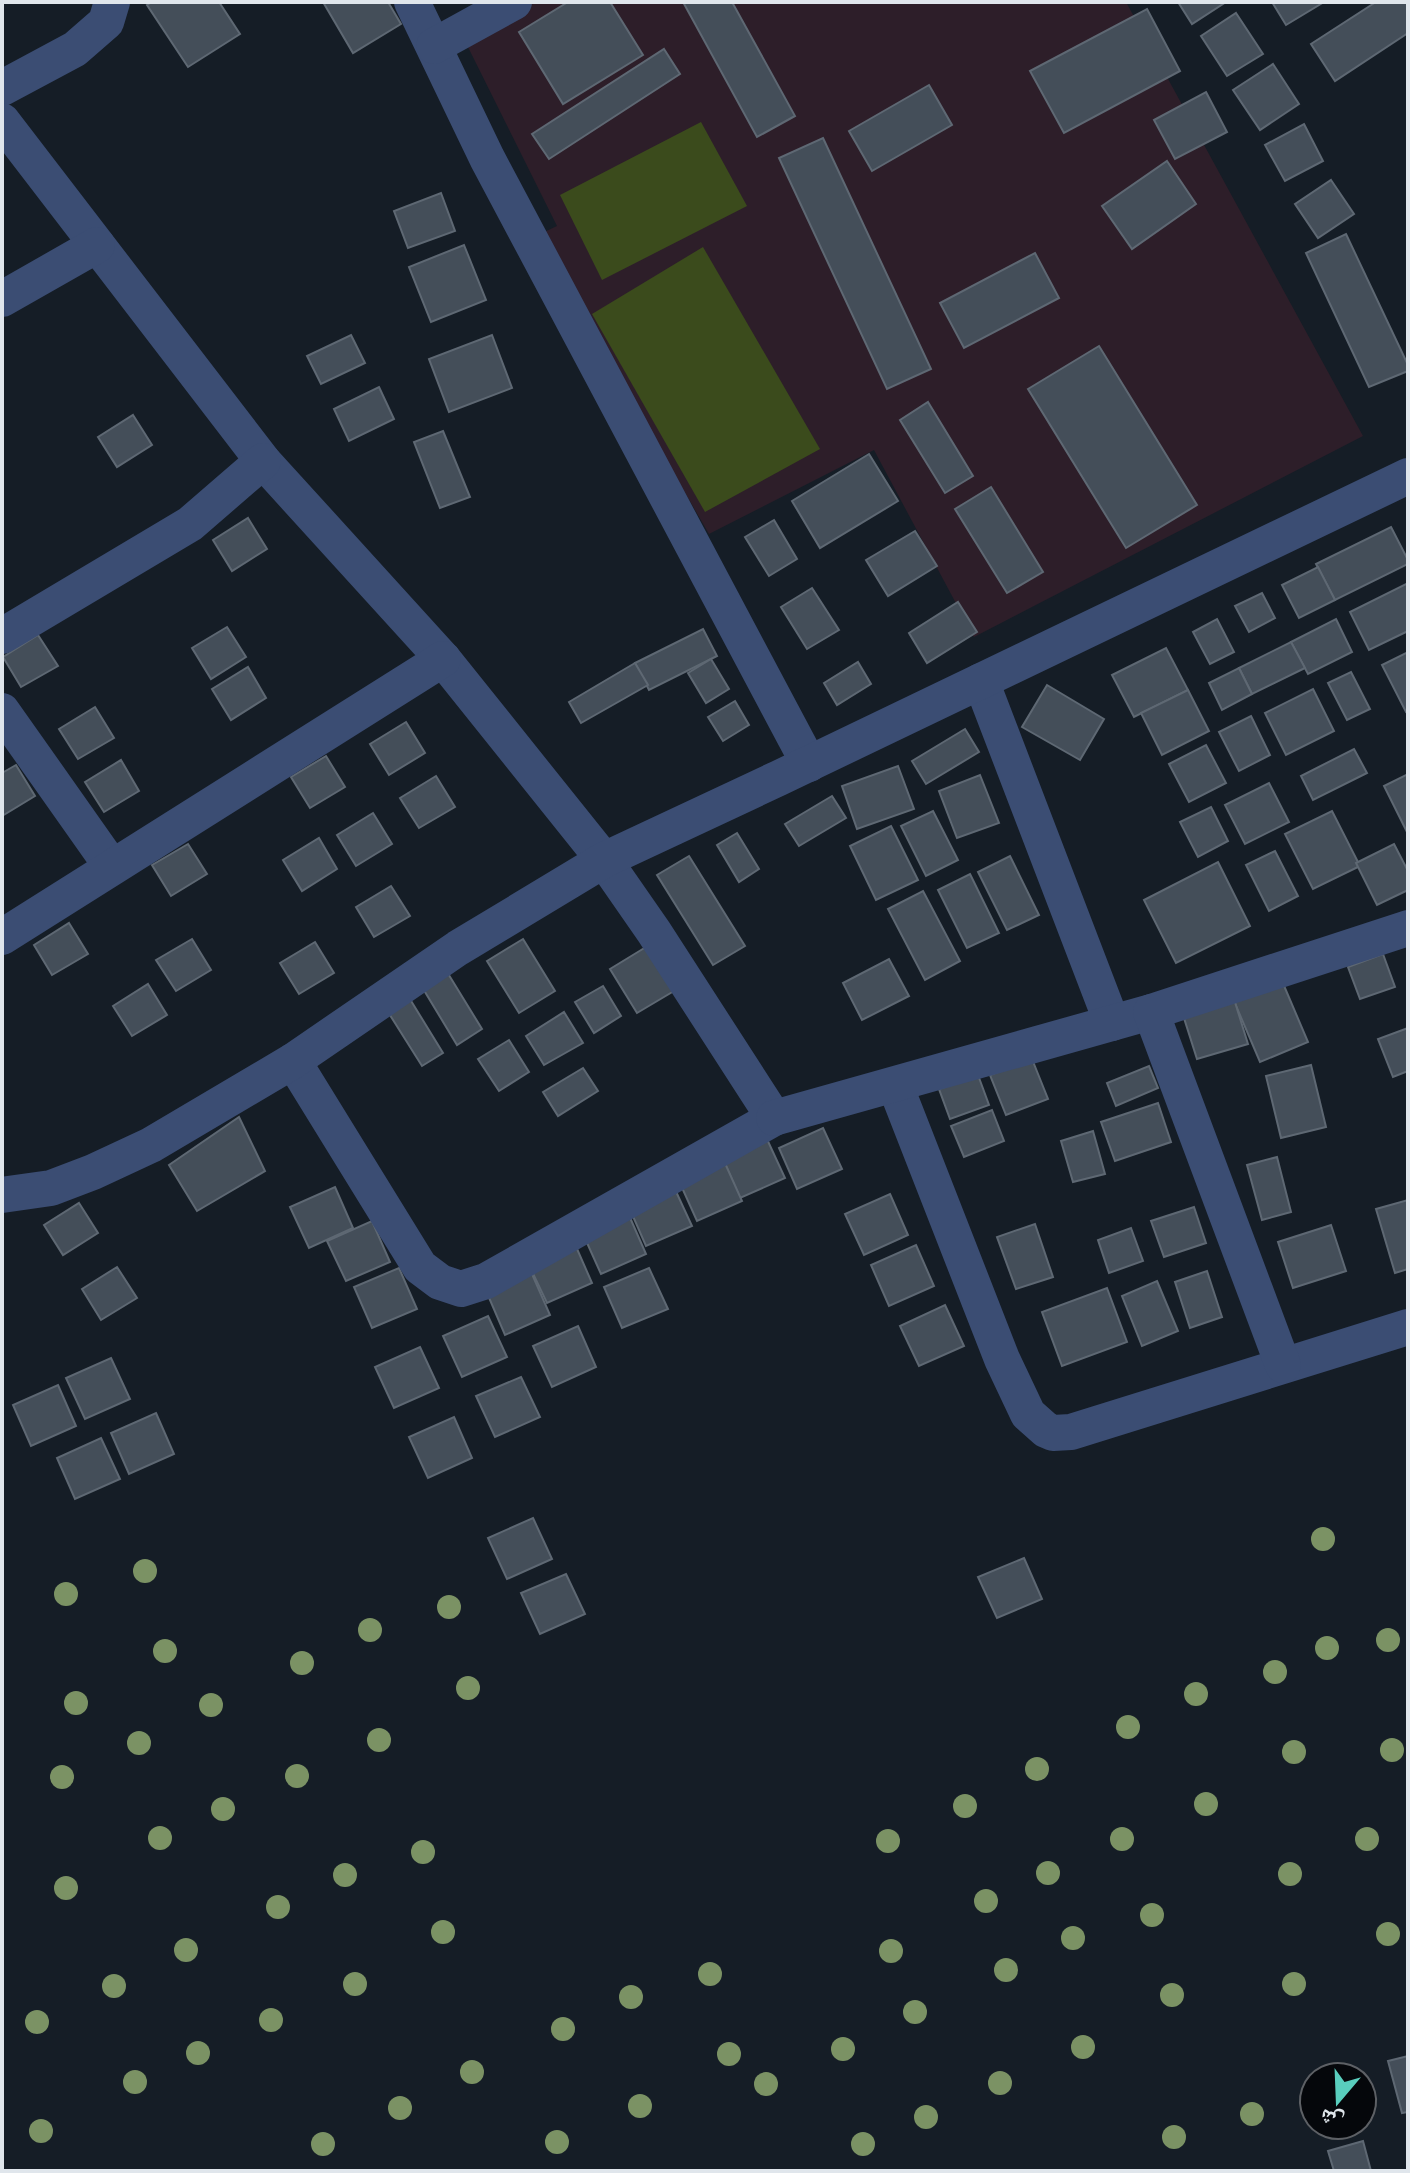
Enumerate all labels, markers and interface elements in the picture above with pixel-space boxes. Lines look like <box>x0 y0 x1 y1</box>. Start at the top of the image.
north arrow <box>1298 2061 1378 2141</box>
text: ش <box>1316 2103 1347 2137</box>

